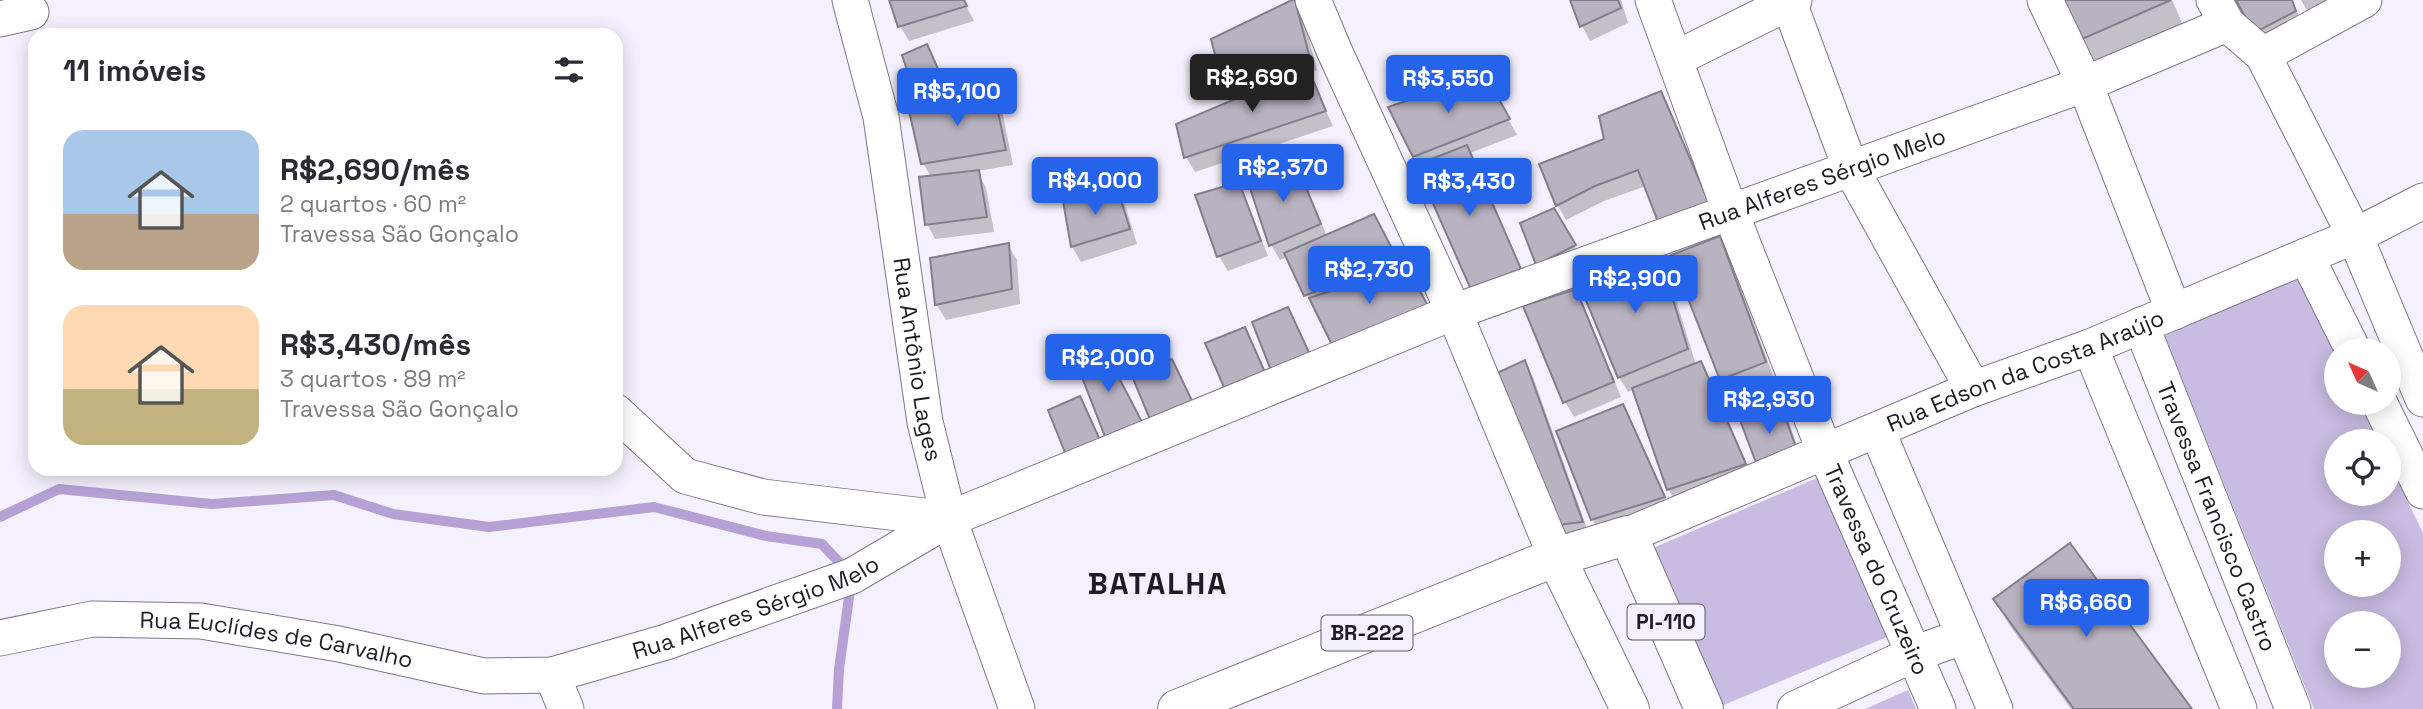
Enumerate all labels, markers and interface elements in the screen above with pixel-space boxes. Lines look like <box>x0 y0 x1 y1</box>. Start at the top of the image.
text: 11 imóveis <box>63 51 206 90</box>
icon: filters <box>550 51 588 89</box>
pin: R$2,690 <box>1187 54 1317 114</box>
pin: R$3,550 <box>1383 55 1513 115</box>
text: R$2,690 <box>1206 62 1298 92</box>
text: R$3,550 <box>1402 63 1494 93</box>
pin: R$5,100 <box>892 68 1022 128</box>
text: R$5,100 <box>913 76 1001 106</box>
street label: Rua Alferes Sérgio Melo <box>1694 121 1950 237</box>
pin: R$2,370 <box>1218 144 1348 204</box>
text: R$2,690/mês <box>280 150 470 189</box>
text: R$2,370 <box>1238 152 1328 182</box>
icon: home <box>119 158 203 242</box>
pin: R$4,000 <box>1030 158 1160 217</box>
pin: R$3,430 <box>1404 158 1534 218</box>
text: R$4,000 <box>1048 165 1142 195</box>
text: R$3,430 <box>1423 166 1515 196</box>
text: 2 quartos · 60 m² <box>280 189 466 219</box>
text: Travessa São Gonçalo <box>280 219 519 249</box>
pin: R$2,730 <box>1304 246 1434 306</box>
text: R$2,730 <box>1324 254 1414 284</box>
street label: Rua Antônio Lages <box>886 255 949 464</box>
pin: R$2,900 <box>1570 256 1700 315</box>
text: R$2,900 <box>1589 263 1681 293</box>
street label: Rua Edson da Costa Araújo <box>1882 303 2169 439</box>
text: R$3,430/mês <box>280 325 471 364</box>
icon: home <box>119 333 203 417</box>
pin: R$2,000 <box>1043 334 1173 394</box>
north arrow <box>2324 338 2401 415</box>
map controls <box>2324 338 2401 688</box>
text: R$2,000 <box>1061 342 1155 372</box>
text: 3 quartos · 89 m² <box>280 364 466 394</box>
pin: R$2,930 <box>1704 376 1834 436</box>
street label: Travessa Francisco Castro <box>2150 377 2284 656</box>
text: R$2,930 <box>1723 384 1815 414</box>
text: Travessa São Gonçalo <box>280 394 519 424</box>
button: locate <box>2324 429 2401 506</box>
street label: Travessa do Cruzeiro <box>1817 459 1936 680</box>
button: + <box>2324 520 2401 597</box>
street label: Rua Alferes Sérgio Melo <box>629 548 885 666</box>
district label: BATALHA <box>1088 564 1228 603</box>
pin: R$6,660 <box>2021 580 2151 639</box>
text: R$6,660 <box>2040 587 2132 617</box>
road number: PI-110 <box>1628 604 1704 640</box>
street label: Rua Euclídes de Carvalho <box>139 605 416 675</box>
button: − <box>2324 611 2401 688</box>
road number: BR-222 <box>1322 616 1412 650</box>

